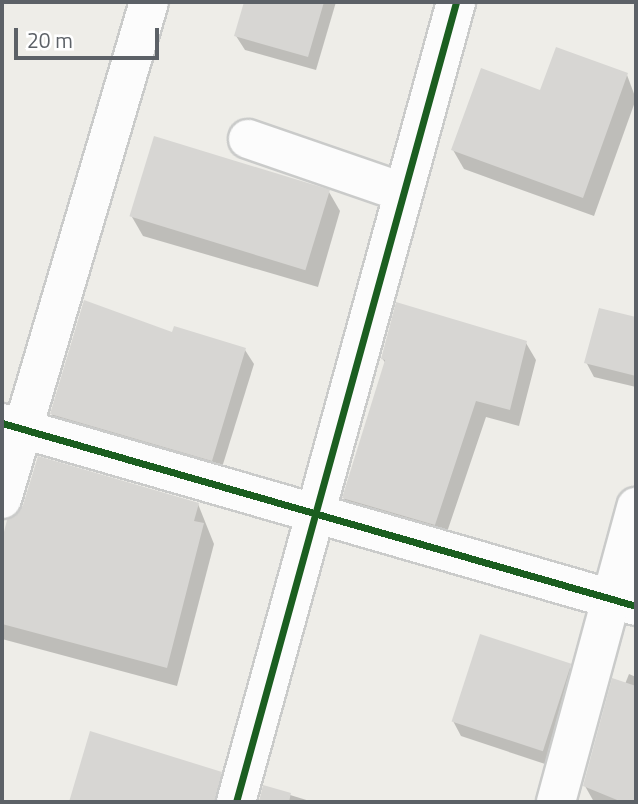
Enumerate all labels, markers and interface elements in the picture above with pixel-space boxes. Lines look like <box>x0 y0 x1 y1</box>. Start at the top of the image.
scale bar <box>18 14 163 58</box>
text: 20 m <box>27 24 73 56</box>

